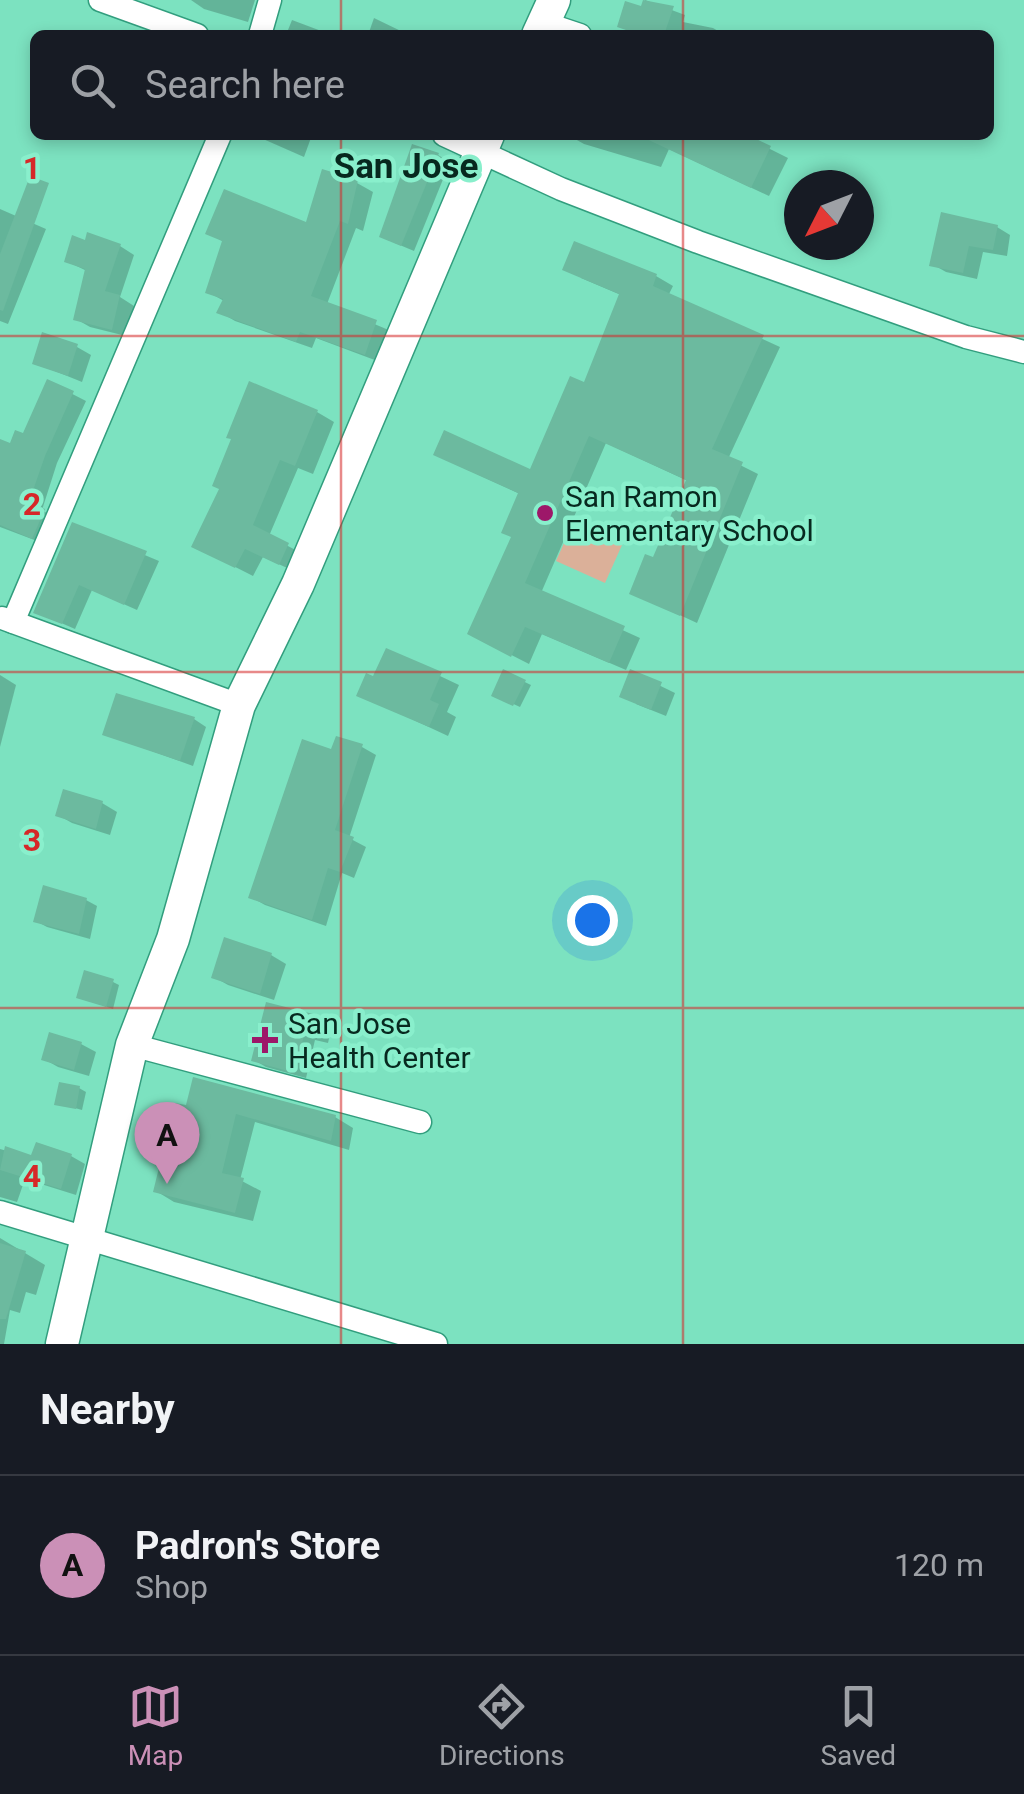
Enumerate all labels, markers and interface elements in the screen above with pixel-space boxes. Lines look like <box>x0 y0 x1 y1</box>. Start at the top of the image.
search box <box>30 30 994 140</box>
icon: search <box>65 58 120 113</box>
text: Search here <box>145 63 345 107</box>
district label: San Jose <box>334 146 478 187</box>
text: 1 <box>23 149 41 187</box>
north arrow <box>784 170 874 260</box>
place label: San Ramon Elementary School <box>565 479 814 548</box>
text: 2 <box>23 485 41 523</box>
marker: San Ramon Elementary School <box>534 502 556 524</box>
text: 3 <box>23 821 41 859</box>
your location <box>567 895 618 946</box>
place label: San Jose Health Center <box>288 1006 471 1075</box>
marker: San Jose Health Center <box>252 1027 278 1053</box>
pin: A <box>134 1102 200 1184</box>
text: 4 <box>23 1157 41 1195</box>
text: Nearby <box>40 1385 175 1434</box>
text: Padron's Store <box>135 1524 380 1568</box>
text: A <box>62 1546 83 1584</box>
text: 120 m <box>894 1546 984 1584</box>
text: Shop <box>135 1568 208 1606</box>
tab: Map <box>128 1679 183 1772</box>
tab: Directions <box>439 1679 565 1772</box>
tab: Saved <box>820 1679 896 1772</box>

